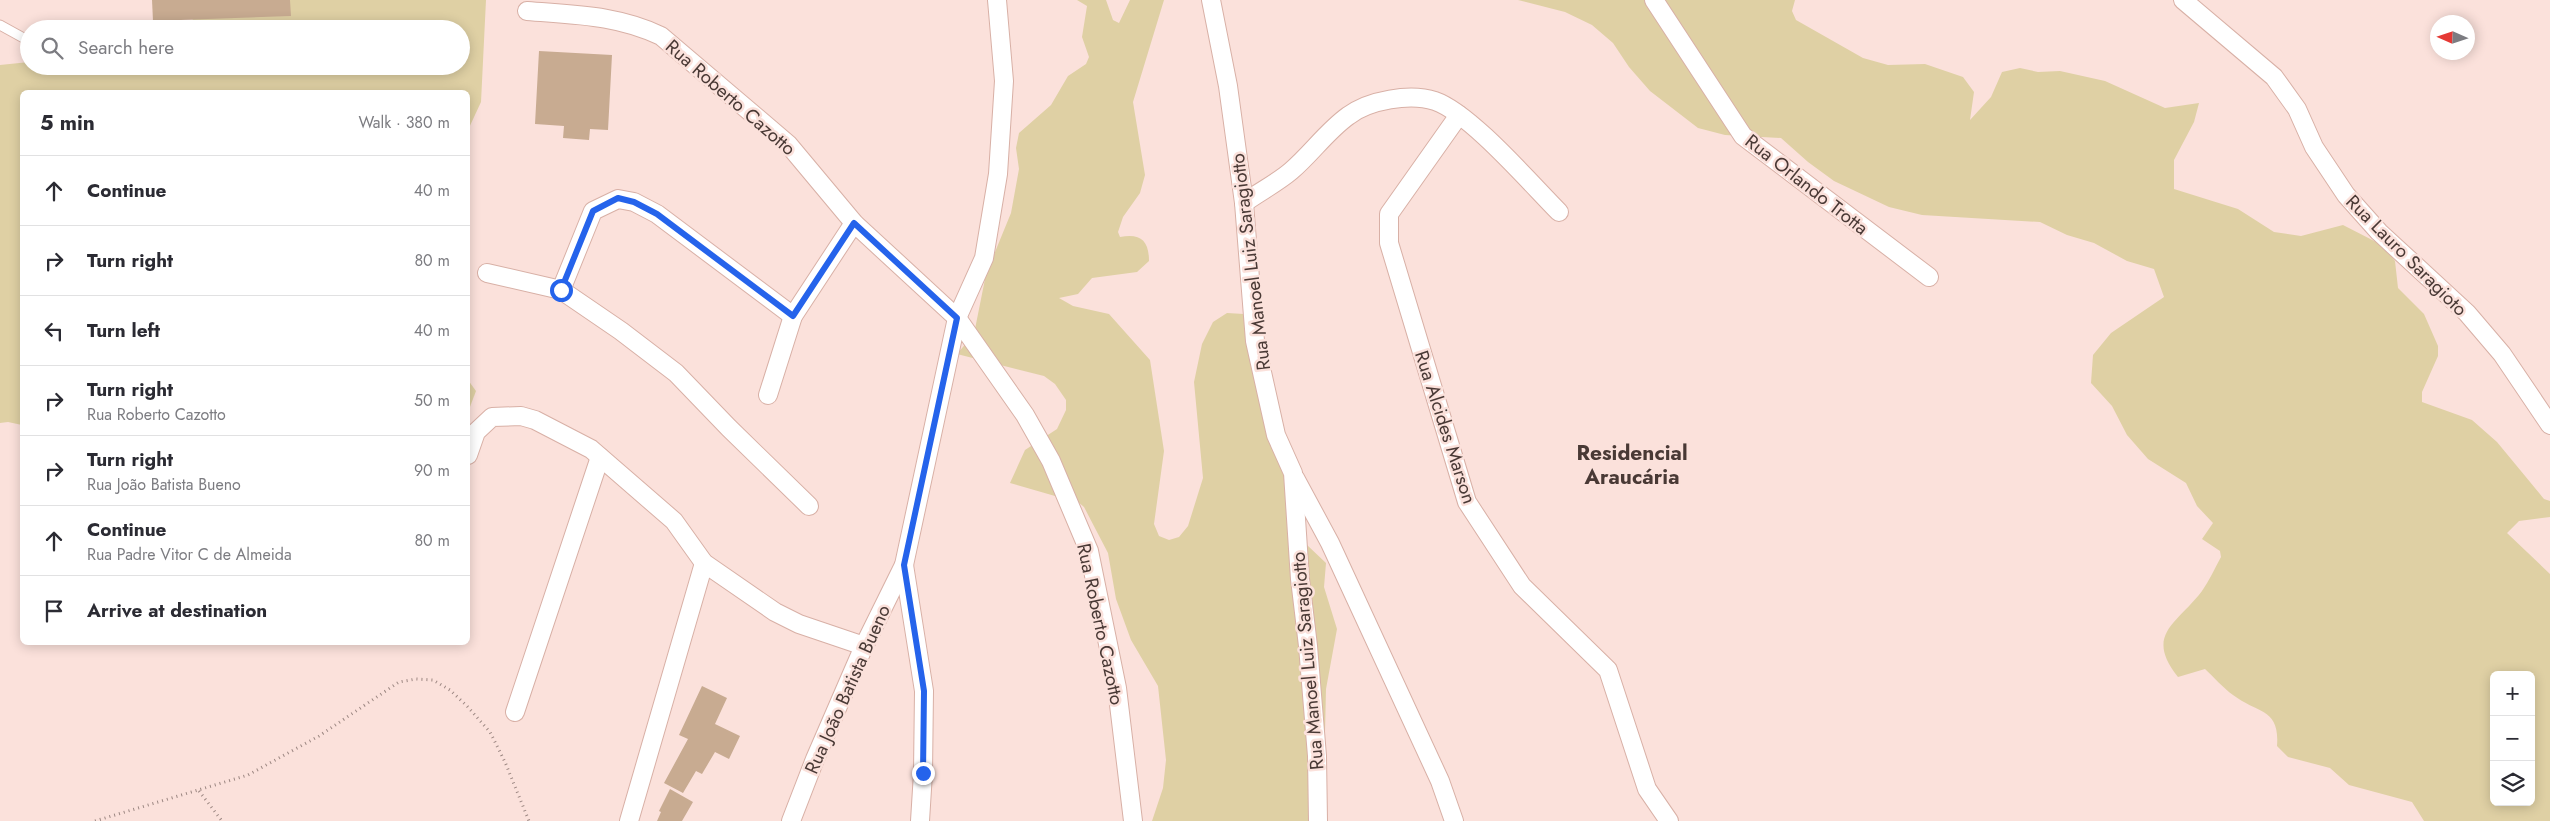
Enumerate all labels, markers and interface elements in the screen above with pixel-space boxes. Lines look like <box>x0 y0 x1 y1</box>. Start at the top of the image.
north arrow <box>2430 15 2475 60</box>
search box <box>20 20 470 75</box>
street label: Rua Roberto Cazotto <box>660 33 802 162</box>
icon: search <box>38 34 66 62</box>
text: Search here <box>78 34 174 61</box>
text: 5 min <box>40 108 95 138</box>
text: Walk · 380 m <box>359 111 450 134</box>
street label: Rua Orlando Trotta <box>1739 128 1874 241</box>
street label: Rua Manoel Luiz Saragiotto <box>1224 152 1277 372</box>
icon: ahead <box>40 177 68 205</box>
text: Continue <box>87 177 166 204</box>
text: 40 m <box>414 179 450 202</box>
street label: Rua Lauro Saragioto <box>2340 189 2473 322</box>
icon: right <box>40 247 68 275</box>
text: Turn right <box>87 247 173 274</box>
text: 80 m <box>414 249 450 272</box>
route start <box>550 279 573 302</box>
icon: left <box>40 317 68 345</box>
text: Turn left <box>87 317 160 344</box>
text: 40 m <box>414 319 450 342</box>
street label: Rua Alcides Marson <box>1408 347 1483 507</box>
text: Turn right <box>87 376 173 403</box>
icon: right <box>40 387 68 415</box>
text: 50 m <box>414 389 450 412</box>
text: Rua Roberto Cazotto <box>87 403 226 426</box>
district label: Residencial Araucária <box>1576 438 1688 492</box>
text: Turn right <box>87 446 173 473</box>
icon: right <box>40 457 68 485</box>
text: 90 m <box>414 459 450 482</box>
text: Rua João Batista Bueno <box>87 473 241 496</box>
text: Continue <box>87 516 166 543</box>
icon: ahead <box>40 527 68 555</box>
text: 80 m <box>414 529 450 552</box>
street label: Rua Roberto Cazotto <box>1070 541 1131 707</box>
text: Rua Padre Vitor C de Almeida <box>87 543 292 566</box>
street label: Rua Manoel Luiz Saragiotto <box>1285 551 1330 771</box>
icon: arrive <box>40 597 68 625</box>
text: Arrive at destination <box>87 597 267 624</box>
street label: Rua João Batista Bueno <box>798 600 897 778</box>
map controls <box>2490 671 2535 806</box>
button: + <box>2490 671 2535 716</box>
button: − <box>2490 716 2535 761</box>
button: layers <box>2490 761 2535 806</box>
route end <box>912 762 935 785</box>

